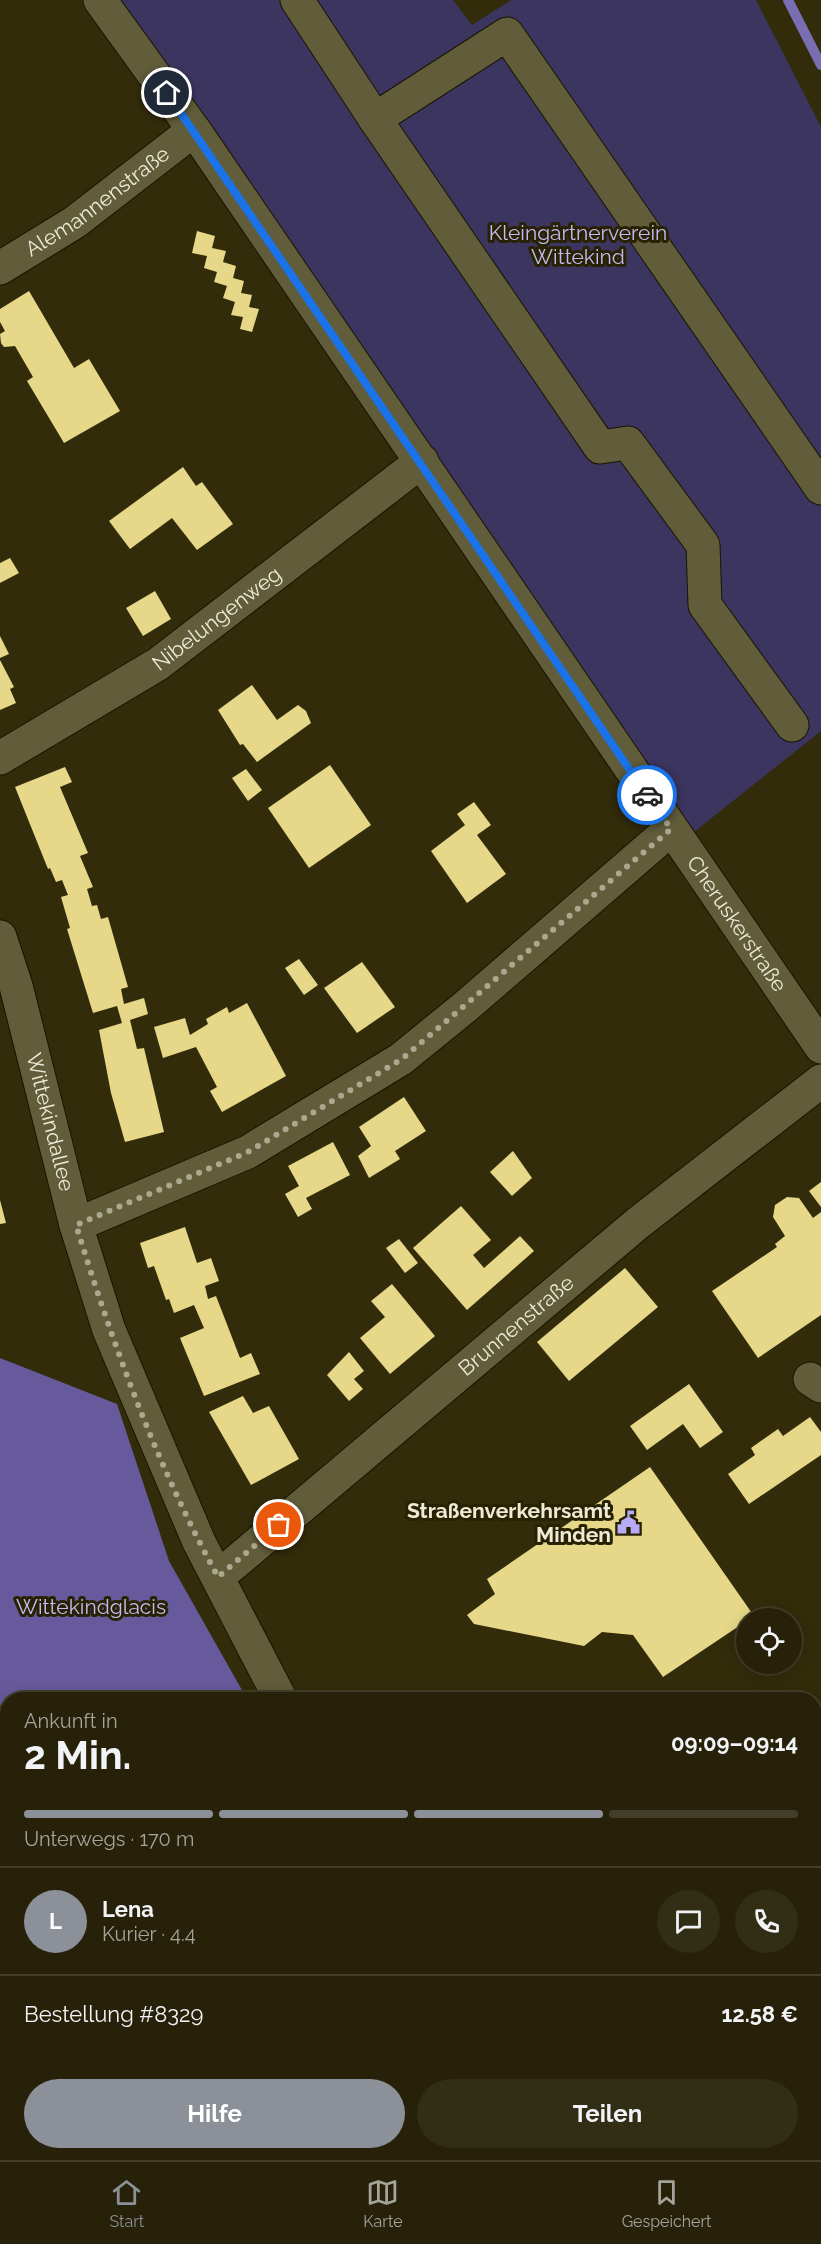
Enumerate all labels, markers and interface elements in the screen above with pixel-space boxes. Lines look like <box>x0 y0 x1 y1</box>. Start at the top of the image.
pin <box>141 67 192 118</box>
icon: home <box>150 76 183 109</box>
street label: Alemannenstraße <box>20 141 174 261</box>
park label: Kleingärtnerverein Wittekind <box>489 220 667 269</box>
street label: Nibelungenweg <box>147 561 286 676</box>
courier <box>617 765 677 825</box>
icon: car <box>631 779 664 812</box>
street label: Cheruskerstraße <box>682 851 792 996</box>
street label: Wittekindallee <box>21 1051 80 1194</box>
street label: Brunnenstraße <box>453 1270 579 1381</box>
place label: Straßenverkehrsamt Minden <box>407 1498 611 1547</box>
pin <box>253 1499 304 1550</box>
icon: bag <box>262 1508 295 1541</box>
public building icon: Straßenverkehrsamt Minden <box>616 1510 642 1536</box>
park label: Wittekindglacis <box>16 1594 166 1619</box>
map controls <box>736 1608 802 1674</box>
button: locate <box>736 1608 802 1674</box>
text: Ankunft in <box>24 1709 118 1733</box>
text: 09:09–09:14 <box>671 1730 798 1756</box>
text: 2 Min. <box>24 1732 131 1778</box>
text: Unterwegs · 170 m <box>24 1827 194 1851</box>
button: chat <box>657 1890 720 1953</box>
button: phone <box>735 1890 798 1953</box>
text: Lena <box>102 1896 154 1922</box>
text: L <box>49 1908 62 1934</box>
text: Kurier · 4.4 <box>102 1922 196 1946</box>
text: Bestellung #8329 <box>24 2001 203 2027</box>
text: 12.58 € <box>721 2001 798 2027</box>
button: Hilfe <box>24 2079 405 2148</box>
button: Teilen <box>417 2079 798 2148</box>
tab: Start <box>110 2176 144 2231</box>
tab: Karte <box>363 2176 403 2231</box>
tab: Gespeichert <box>622 2176 711 2231</box>

